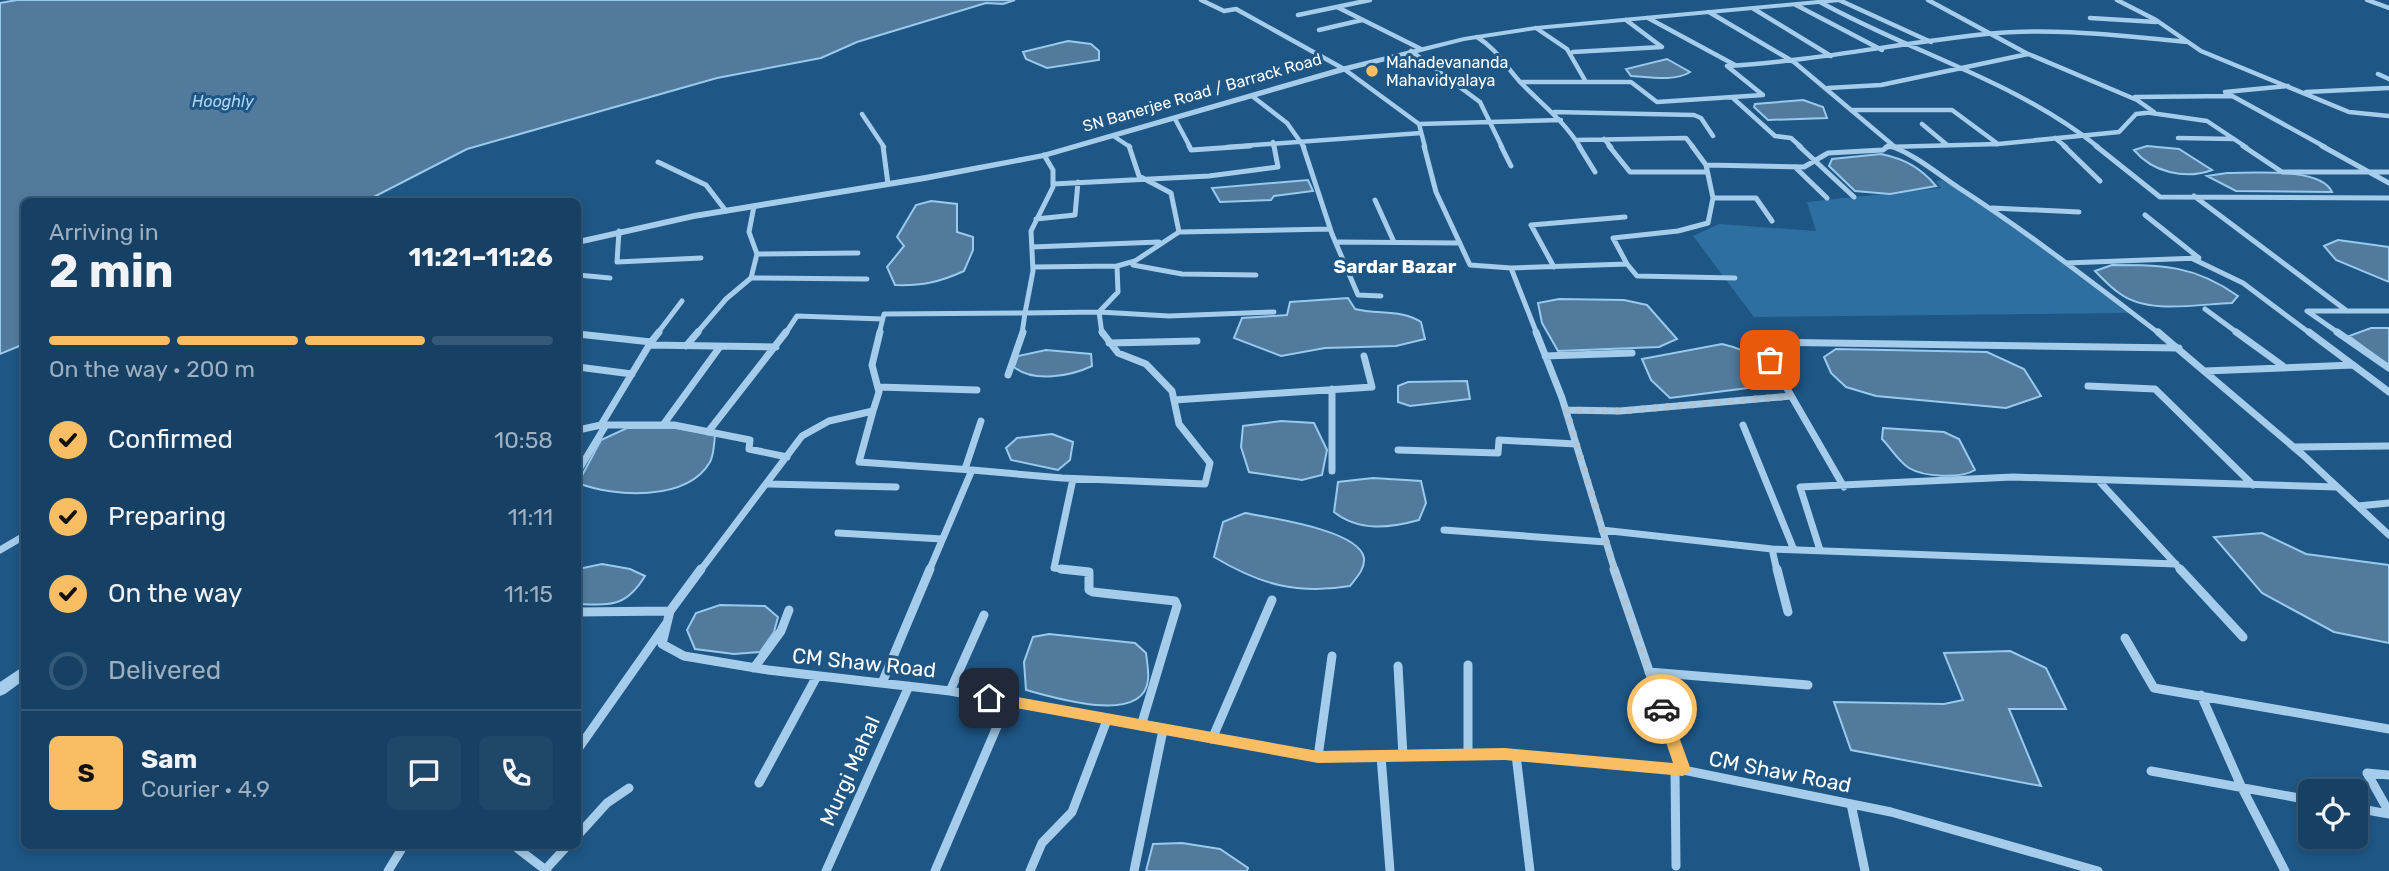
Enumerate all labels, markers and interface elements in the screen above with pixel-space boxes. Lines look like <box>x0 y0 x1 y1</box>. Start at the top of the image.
street label: SN Banerjee Road / Barrack Road <box>1080 49 1324 136</box>
place label: Mahadevananda Mahavidyalaya <box>1386 53 1508 90</box>
marker: Mahadevananda Mahavidyalaya <box>1364 63 1380 79</box>
water label: Hooghly <box>192 92 255 111</box>
text: Arriving in <box>49 218 159 246</box>
text: 11:21–11:26 <box>408 242 553 273</box>
text: 2 min <box>49 244 174 299</box>
district label: Sardar Bazar <box>1334 255 1457 278</box>
pin <box>1740 330 1800 390</box>
icon: bag <box>1751 341 1789 379</box>
text: On the way · 200 m <box>49 355 255 383</box>
icon: check <box>49 421 87 459</box>
text: Confirmed <box>108 424 233 455</box>
text: 10:58 <box>494 426 553 454</box>
icon: check <box>49 498 87 536</box>
text: Preparing <box>108 501 226 532</box>
text: 11:11 <box>508 503 553 531</box>
icon: check <box>49 575 87 613</box>
text: On the way <box>108 578 242 609</box>
text: 11:15 <box>504 580 553 608</box>
street label: CM Shaw Road <box>791 643 937 682</box>
text: Delivered <box>108 655 221 686</box>
pin <box>959 668 1019 728</box>
courier <box>1627 674 1697 744</box>
icon: home <box>970 679 1008 717</box>
icon: car <box>1643 690 1681 728</box>
street label: Murgi Mahal <box>814 712 885 830</box>
button: chat <box>387 736 461 810</box>
button: phone <box>479 736 553 810</box>
text: Sam <box>141 744 197 775</box>
street label: CM Shaw Road <box>1707 745 1853 798</box>
text: S <box>77 758 95 789</box>
text: Courier · 4.9 <box>141 775 270 803</box>
map controls <box>2298 779 2368 849</box>
button: locate <box>2298 779 2368 849</box>

